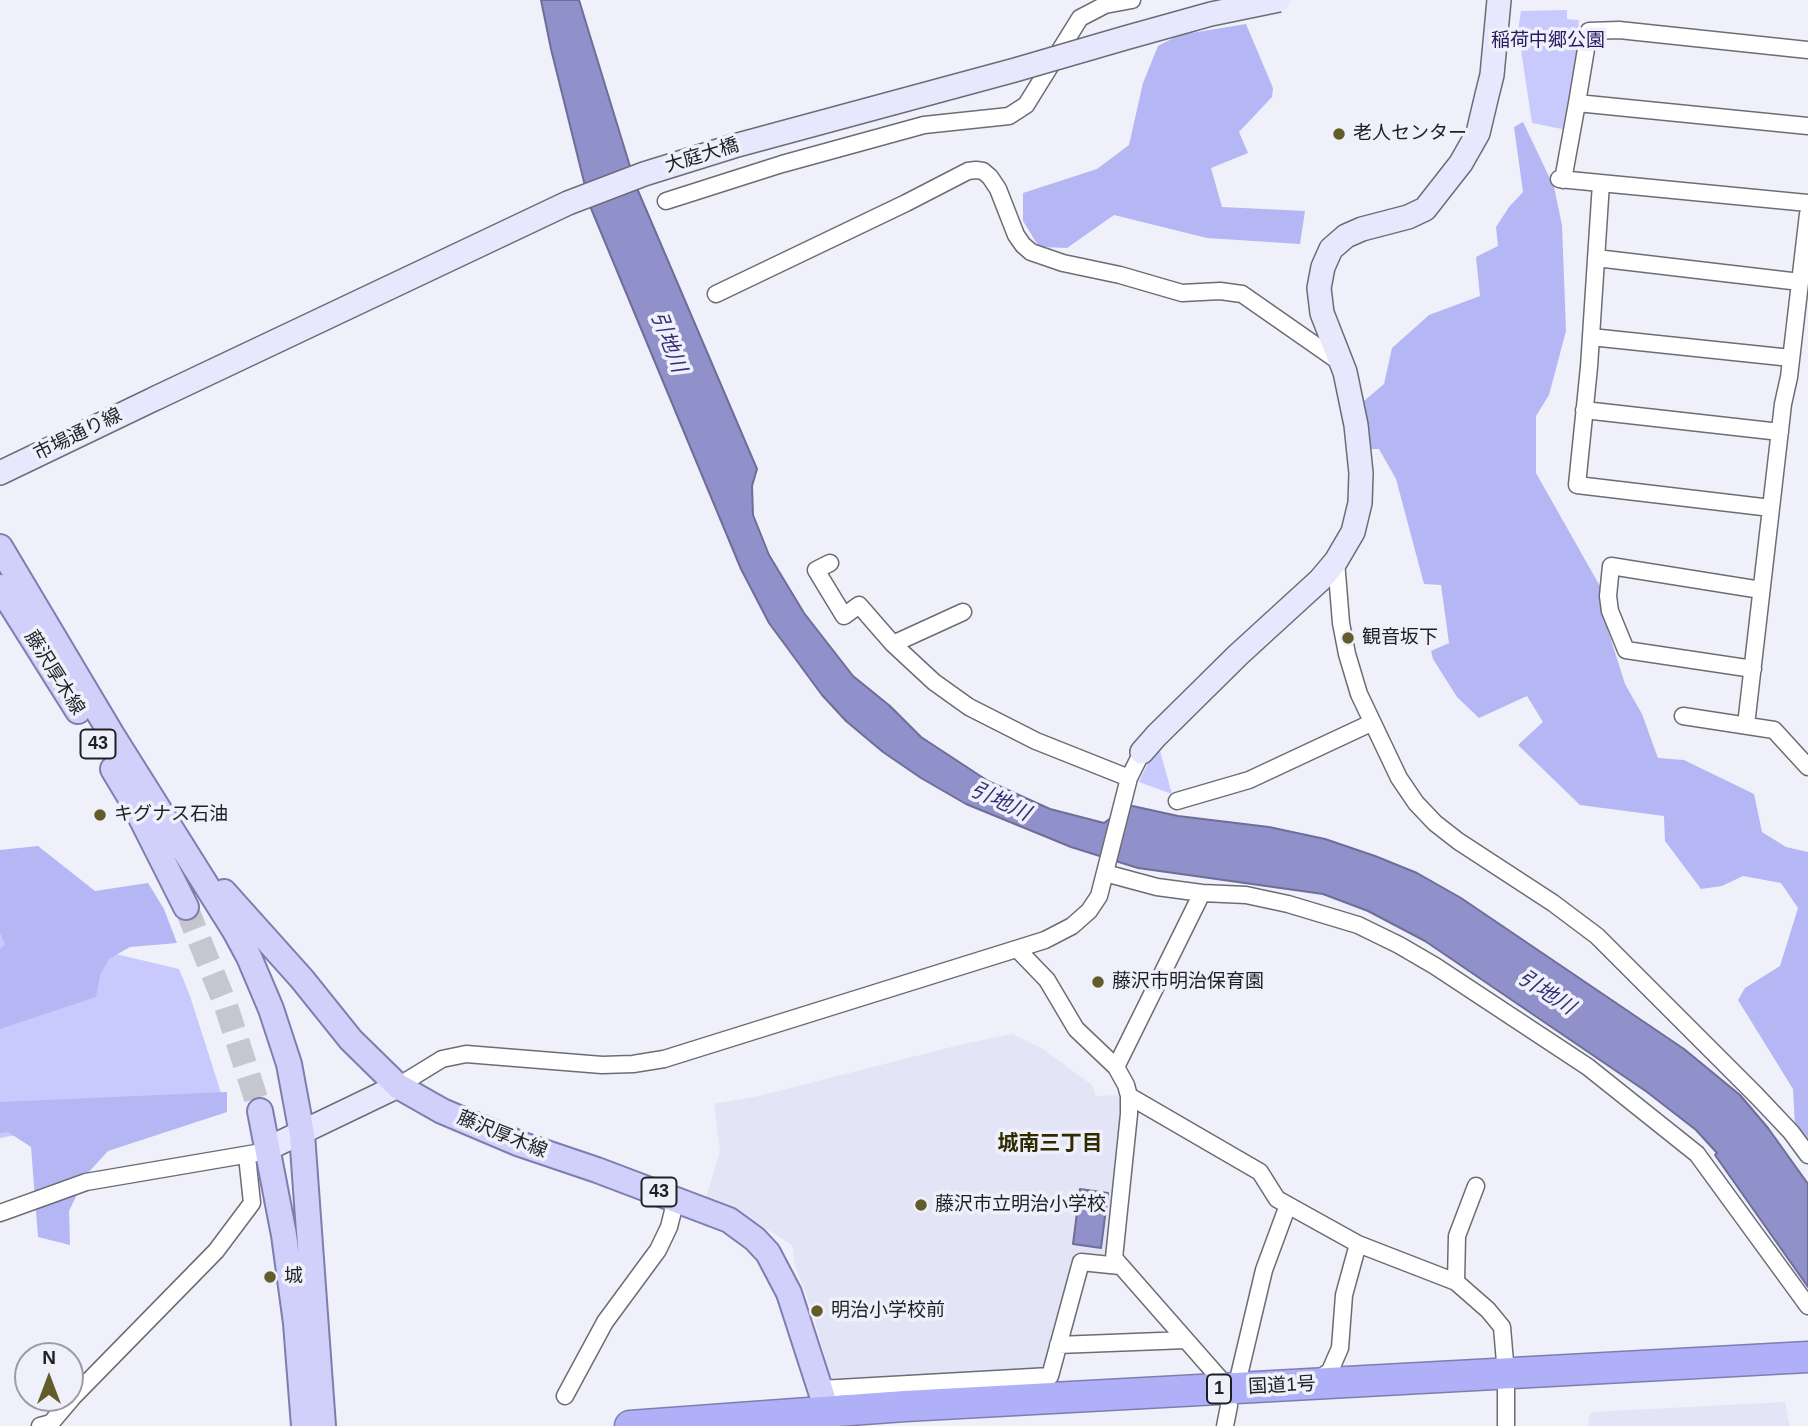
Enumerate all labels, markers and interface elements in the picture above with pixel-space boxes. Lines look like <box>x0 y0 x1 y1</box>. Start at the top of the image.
park label: 稲荷中郷公園 <box>1491 30 1605 52</box>
place label: 老人センター <box>1353 123 1467 145</box>
marker: 老人センター <box>1331 126 1347 142</box>
street label: 大庭大橋 <box>662 134 742 178</box>
water label: 引地川 <box>645 308 691 376</box>
street label: 市場通り線 <box>30 404 126 466</box>
street label: 藤沢厚木線 <box>19 627 89 719</box>
place label: 観音坂下 <box>1362 627 1438 649</box>
marker: 観音坂下 <box>1340 630 1356 646</box>
road number: 43 <box>80 730 116 758</box>
water label: 引地川 <box>966 777 1034 827</box>
place label: キグナス石油 <box>114 804 228 826</box>
marker: キグナス石油 <box>92 807 108 823</box>
water label: 引地川 <box>1513 965 1579 1021</box>
place label: 藤沢市明治保育園 <box>1112 971 1264 993</box>
marker: 藤沢市明治保育園 <box>1090 974 1106 990</box>
street label: 藤沢厚木線 <box>454 1107 550 1163</box>
district label: 城南三丁目 <box>998 1131 1102 1157</box>
road number: 43 <box>642 1177 676 1206</box>
place label: 藤沢市立明治小学校 <box>935 1194 1106 1216</box>
marker: 藤沢市立明治小学校 <box>913 1197 929 1213</box>
place label: 城 <box>284 1266 303 1288</box>
marker: 城 <box>262 1269 278 1285</box>
place label: 明治小学校前 <box>831 1300 945 1322</box>
marker: 明治小学校前 <box>809 1303 825 1319</box>
north arrow <box>14 1342 84 1412</box>
text: N <box>42 1347 56 1368</box>
street label: 国道1号 <box>1248 1373 1316 1399</box>
road number: 1 <box>1207 1374 1231 1404</box>

